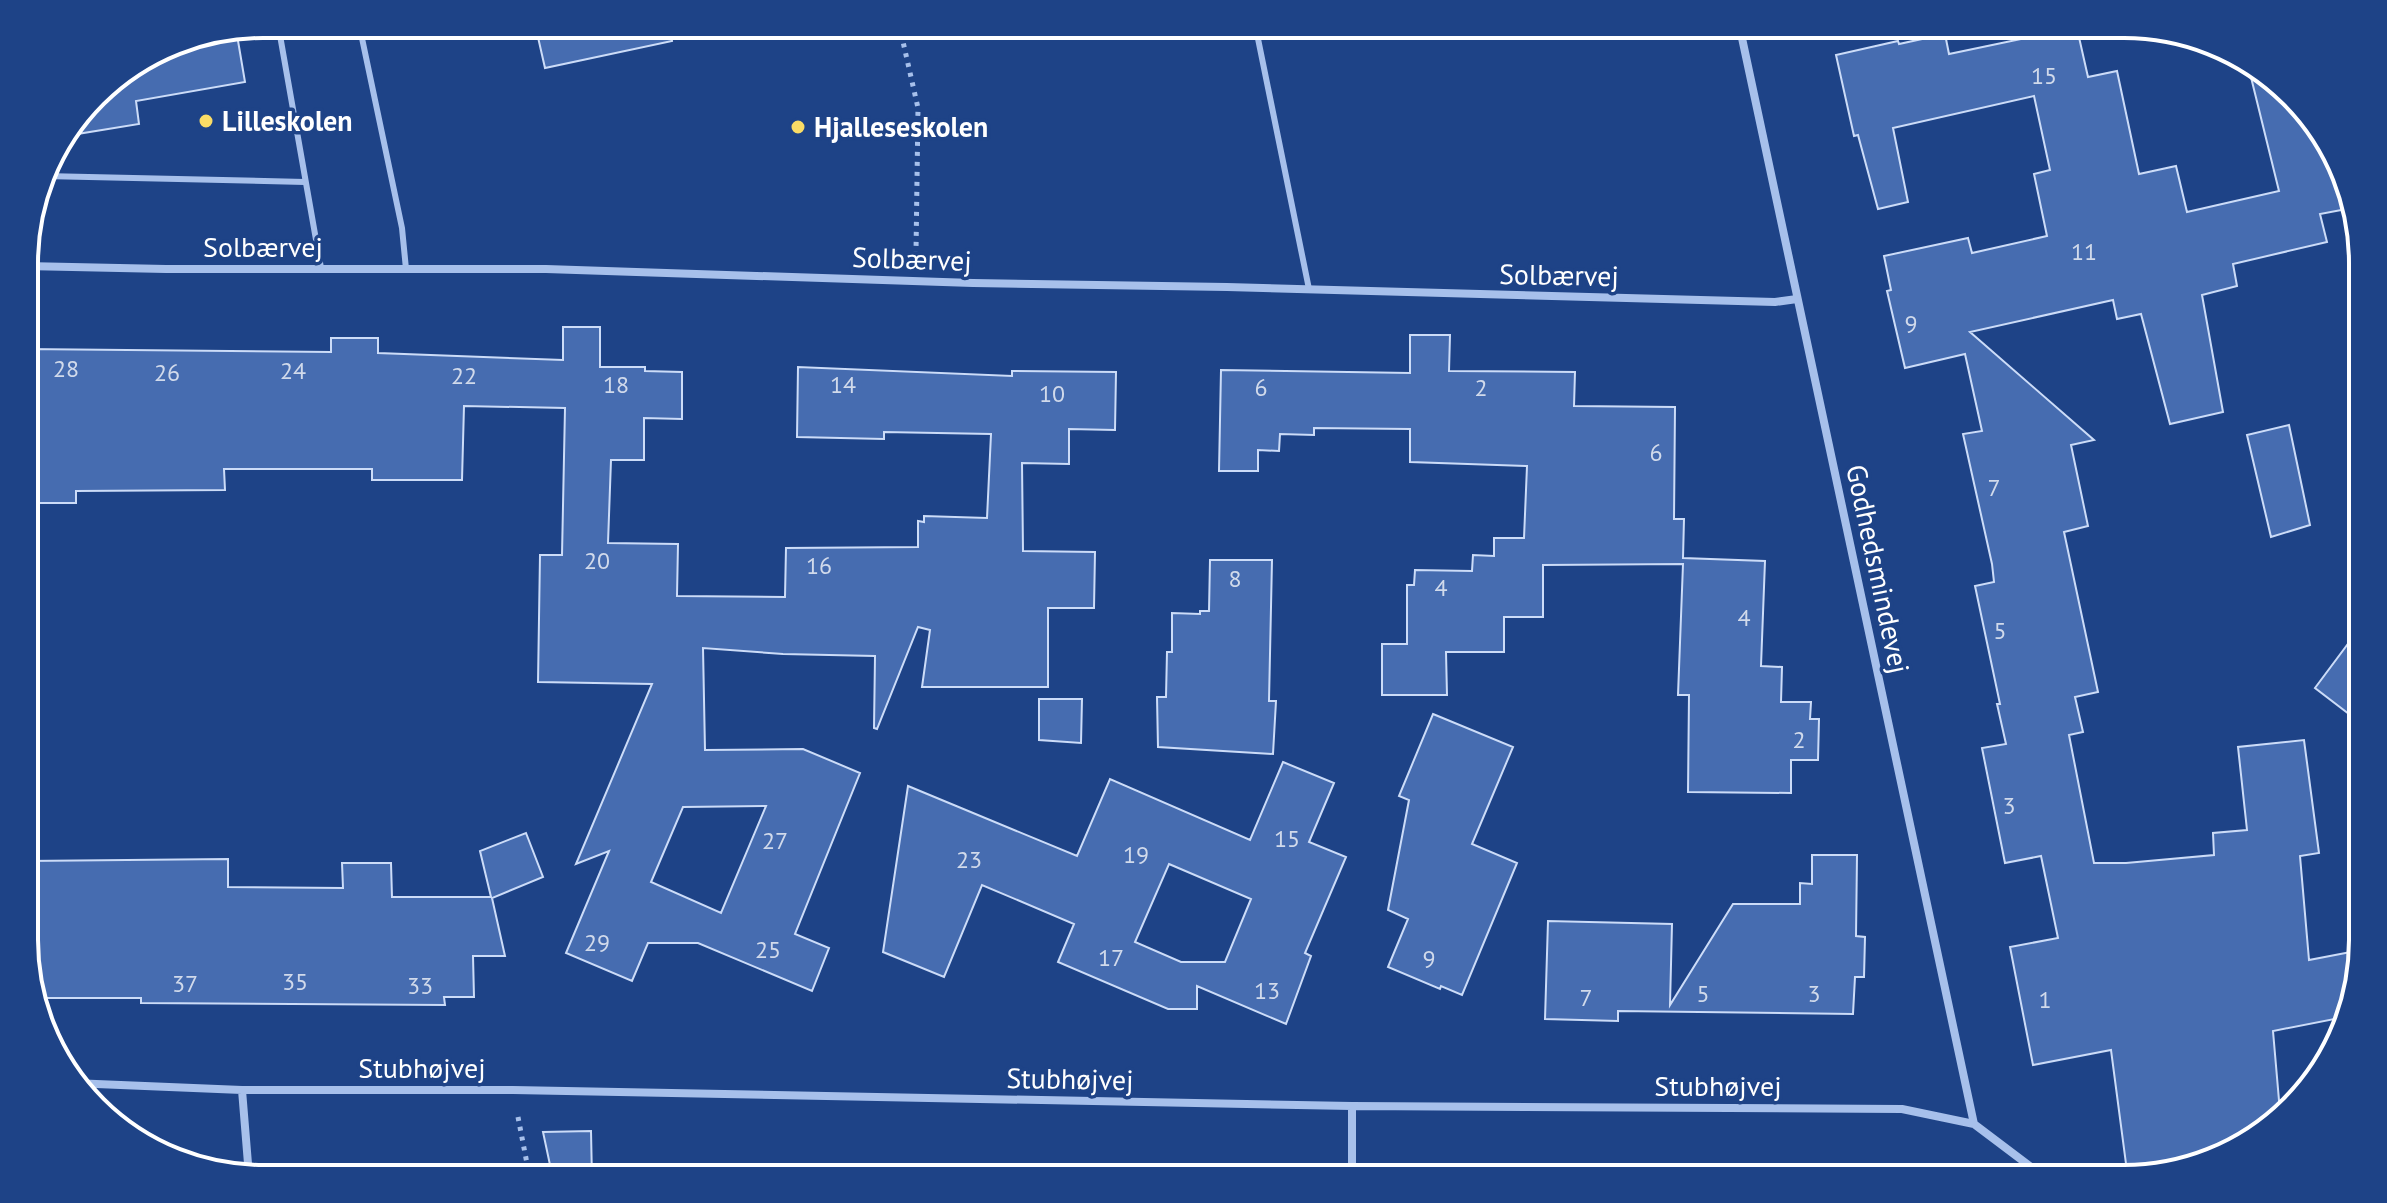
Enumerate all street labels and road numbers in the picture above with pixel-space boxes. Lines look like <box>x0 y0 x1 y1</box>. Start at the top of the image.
street label: Solbærvej <box>203 228 323 265</box>
street label: Solbærvej <box>851 238 973 279</box>
street label: Solbærvej <box>1499 255 1619 294</box>
street label: Godhedsmindevej <box>1838 461 1919 677</box>
street label: Stubhøjvej <box>358 1049 486 1086</box>
street label: Stubhøjvej <box>1006 1059 1134 1098</box>
street label: Stubhøjvej <box>1654 1067 1782 1104</box>

